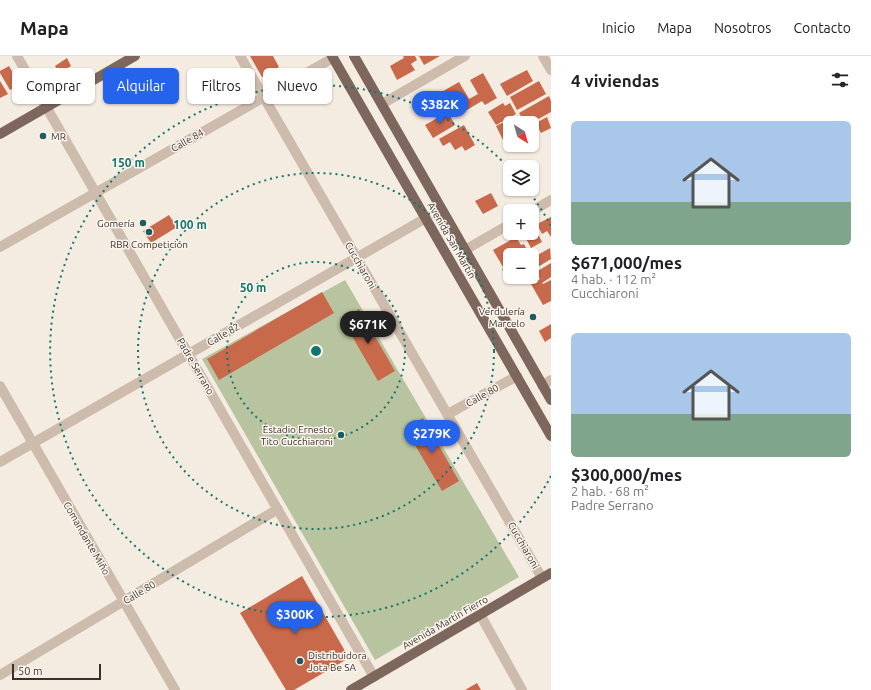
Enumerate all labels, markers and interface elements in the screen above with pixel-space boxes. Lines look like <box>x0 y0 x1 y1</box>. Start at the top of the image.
text: Mapa <box>20 17 69 39</box>
text: Inicio <box>602 20 635 36</box>
text: Mapa <box>657 20 692 36</box>
text: Nosotros <box>714 20 771 36</box>
text: Contacto <box>793 20 851 36</box>
chip: Comprar <box>12 68 95 104</box>
chip: Alquilar <box>103 68 179 104</box>
chip: Filtros <box>187 68 255 104</box>
chip: Nuevo <box>263 68 332 104</box>
icon: filters <box>829 69 851 91</box>
text: 4 viviendas <box>571 71 659 90</box>
pin: $382K <box>412 91 468 125</box>
text: $382K <box>421 97 459 111</box>
north arrow <box>503 116 539 152</box>
map controls <box>503 116 539 284</box>
street label: Calle 84 <box>169 127 206 154</box>
marker: MR <box>38 131 48 141</box>
place label: MR <box>51 131 66 142</box>
icon: home <box>675 147 747 219</box>
text: 150 m <box>111 156 145 169</box>
button: layers <box>503 160 539 196</box>
street label: Avenida San Martín <box>425 200 478 280</box>
button: + <box>503 204 539 240</box>
place label: Gomería <box>97 218 135 229</box>
marker: Gomería <box>138 218 148 228</box>
text: 100 m <box>173 218 207 231</box>
marker: RBR Competición <box>144 227 154 237</box>
place label: RBR Competición <box>110 239 188 250</box>
street label: Cucchiaroni <box>343 240 378 291</box>
button: − <box>503 248 539 284</box>
text: $671,000/mes <box>571 253 682 272</box>
text: 4 hab. · 112 m² <box>571 272 656 286</box>
text: 50 m <box>240 281 266 294</box>
text: Cucchiaroni <box>571 286 639 300</box>
place label: Verdulería Marcelo <box>479 306 525 329</box>
pin: $671K <box>340 311 396 345</box>
marker: Verdulería Marcelo <box>528 312 538 322</box>
text: $671K <box>349 317 387 331</box>
street label: Calle 82 <box>205 321 241 348</box>
street label: Padre Serrano <box>175 336 216 397</box>
centre of rings <box>309 344 323 358</box>
icon: home <box>675 359 747 431</box>
street label: Calle 80 <box>464 382 501 409</box>
pin: $279K <box>404 420 460 454</box>
place label: Estadio Ernesto Tito Cucchiaroni <box>261 424 333 447</box>
text: $279K <box>413 426 451 440</box>
marker: Estadio Ernesto Tito Cucchiaroni <box>336 430 346 440</box>
text: $300,000/mes <box>571 465 682 484</box>
text: 2 hab. · 68 m² <box>571 484 649 498</box>
text: Padre Serrano <box>571 498 654 512</box>
street label: Comandante Miño <box>61 500 112 577</box>
street label: Cucchiaroni <box>506 520 541 571</box>
street label: Calle 80 <box>121 578 158 606</box>
street label: Avenida Martín Fierro <box>401 593 490 651</box>
pin: $300K <box>267 601 323 635</box>
text: $300K <box>276 607 314 621</box>
place label: Distribuidora Jota Be SA <box>308 650 367 673</box>
marker: Distribuidora Jota Be SA <box>295 656 305 666</box>
scale bar <box>12 662 101 681</box>
text: 50 m <box>18 665 42 677</box>

